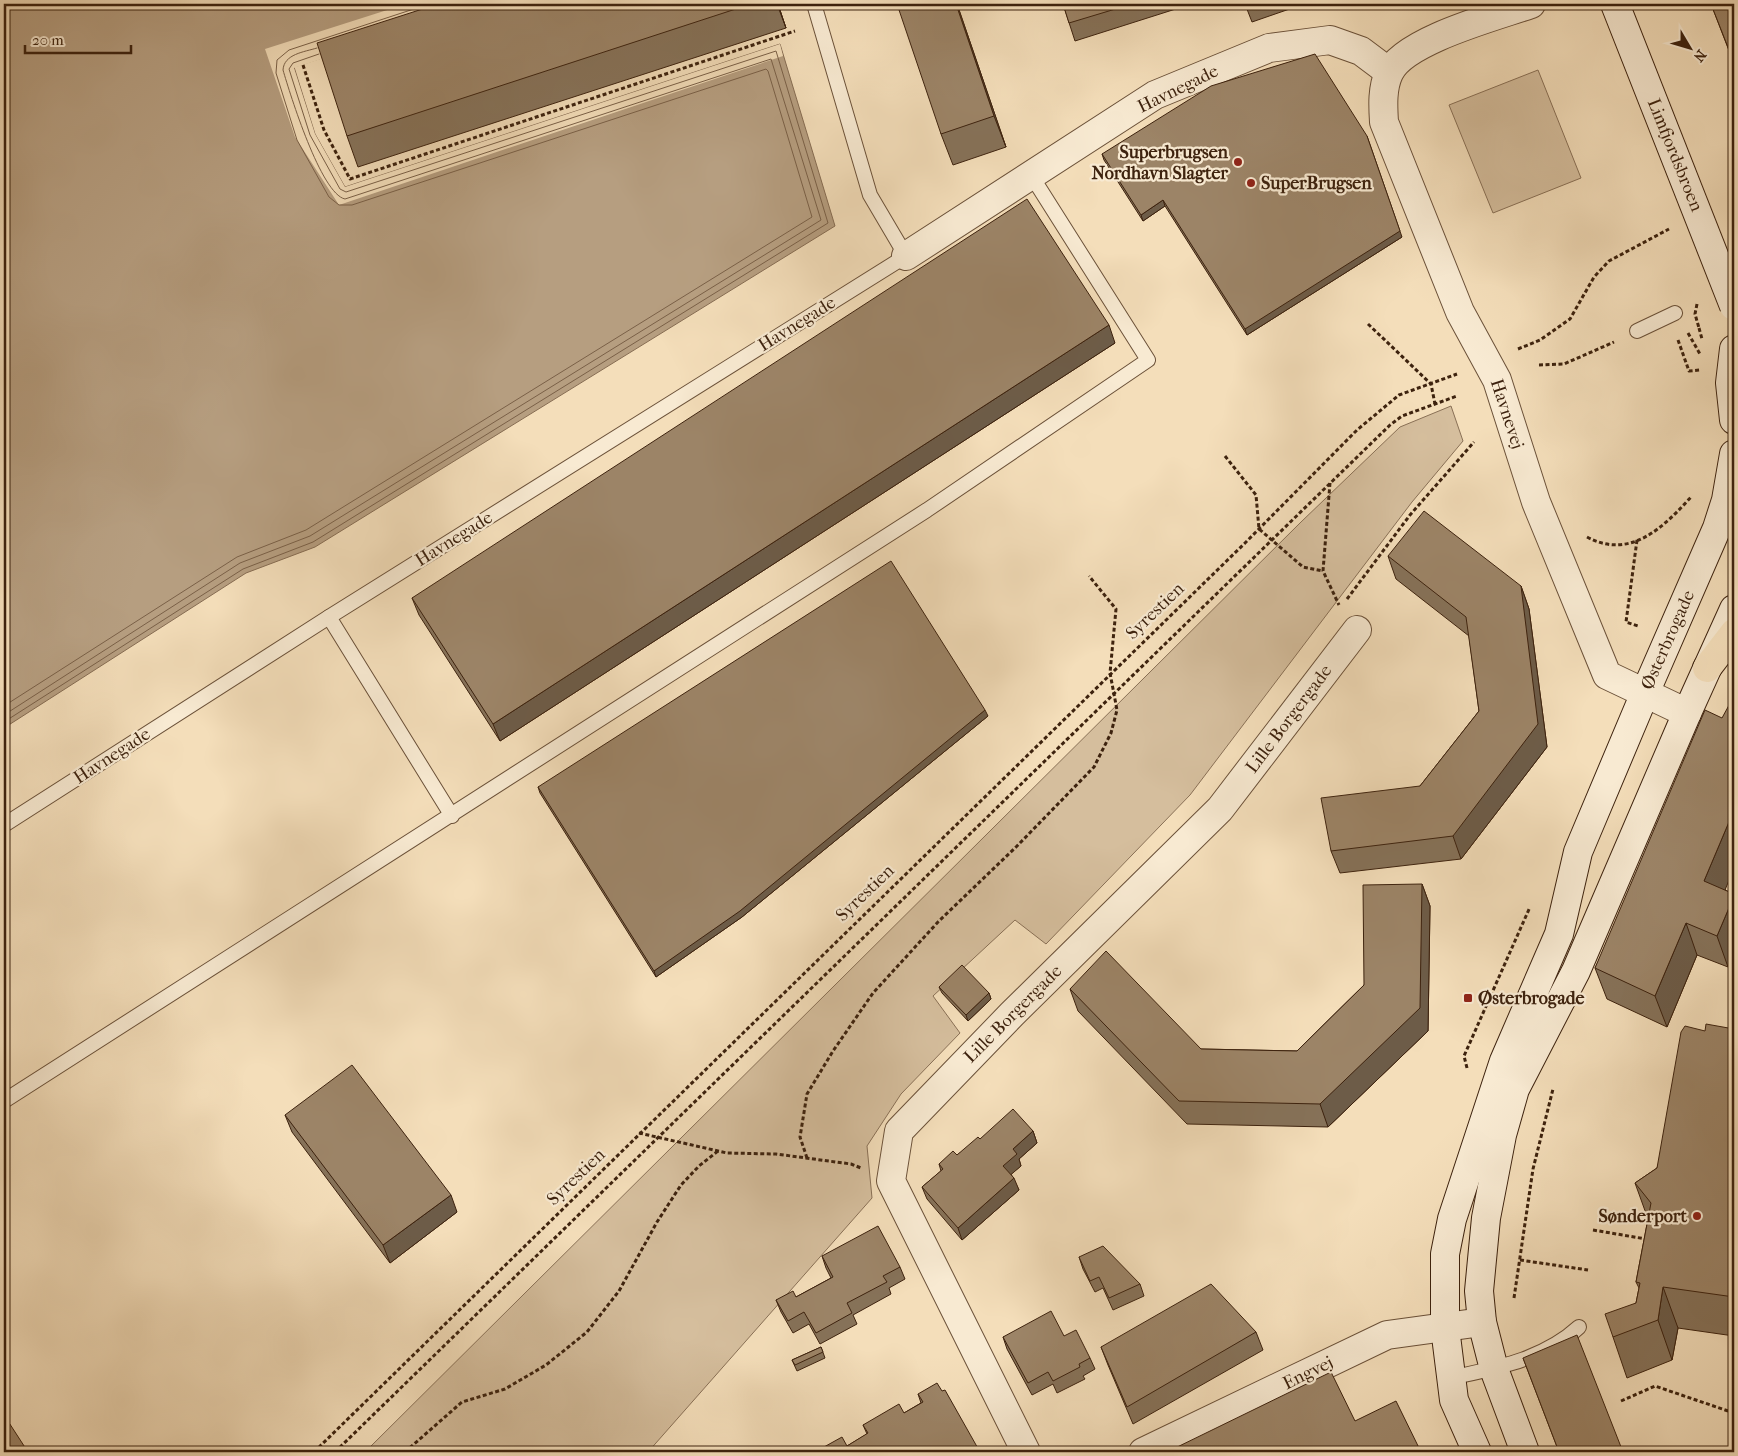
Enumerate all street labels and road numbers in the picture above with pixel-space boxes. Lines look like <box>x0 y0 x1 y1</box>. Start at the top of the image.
street label: Havnegade <box>1134 60 1222 118</box>
street label: Limfjordsbroen <box>1643 96 1707 215</box>
street label: Havnegade <box>754 292 840 356</box>
street label: Havnevej <box>1486 376 1528 452</box>
street label: Havnegade <box>411 507 497 571</box>
street label: Syrestien <box>1122 578 1189 644</box>
street label: Østerbrogade <box>1637 587 1699 693</box>
street label: Lille Borgergade <box>1242 661 1336 777</box>
street label: Havnegade <box>70 723 154 789</box>
street label: Syrestien <box>832 860 899 926</box>
street label: Lille Borgergade <box>960 961 1066 1067</box>
street label: Syrestien <box>543 1144 610 1210</box>
street label: Engvej <box>1279 1352 1337 1394</box>

